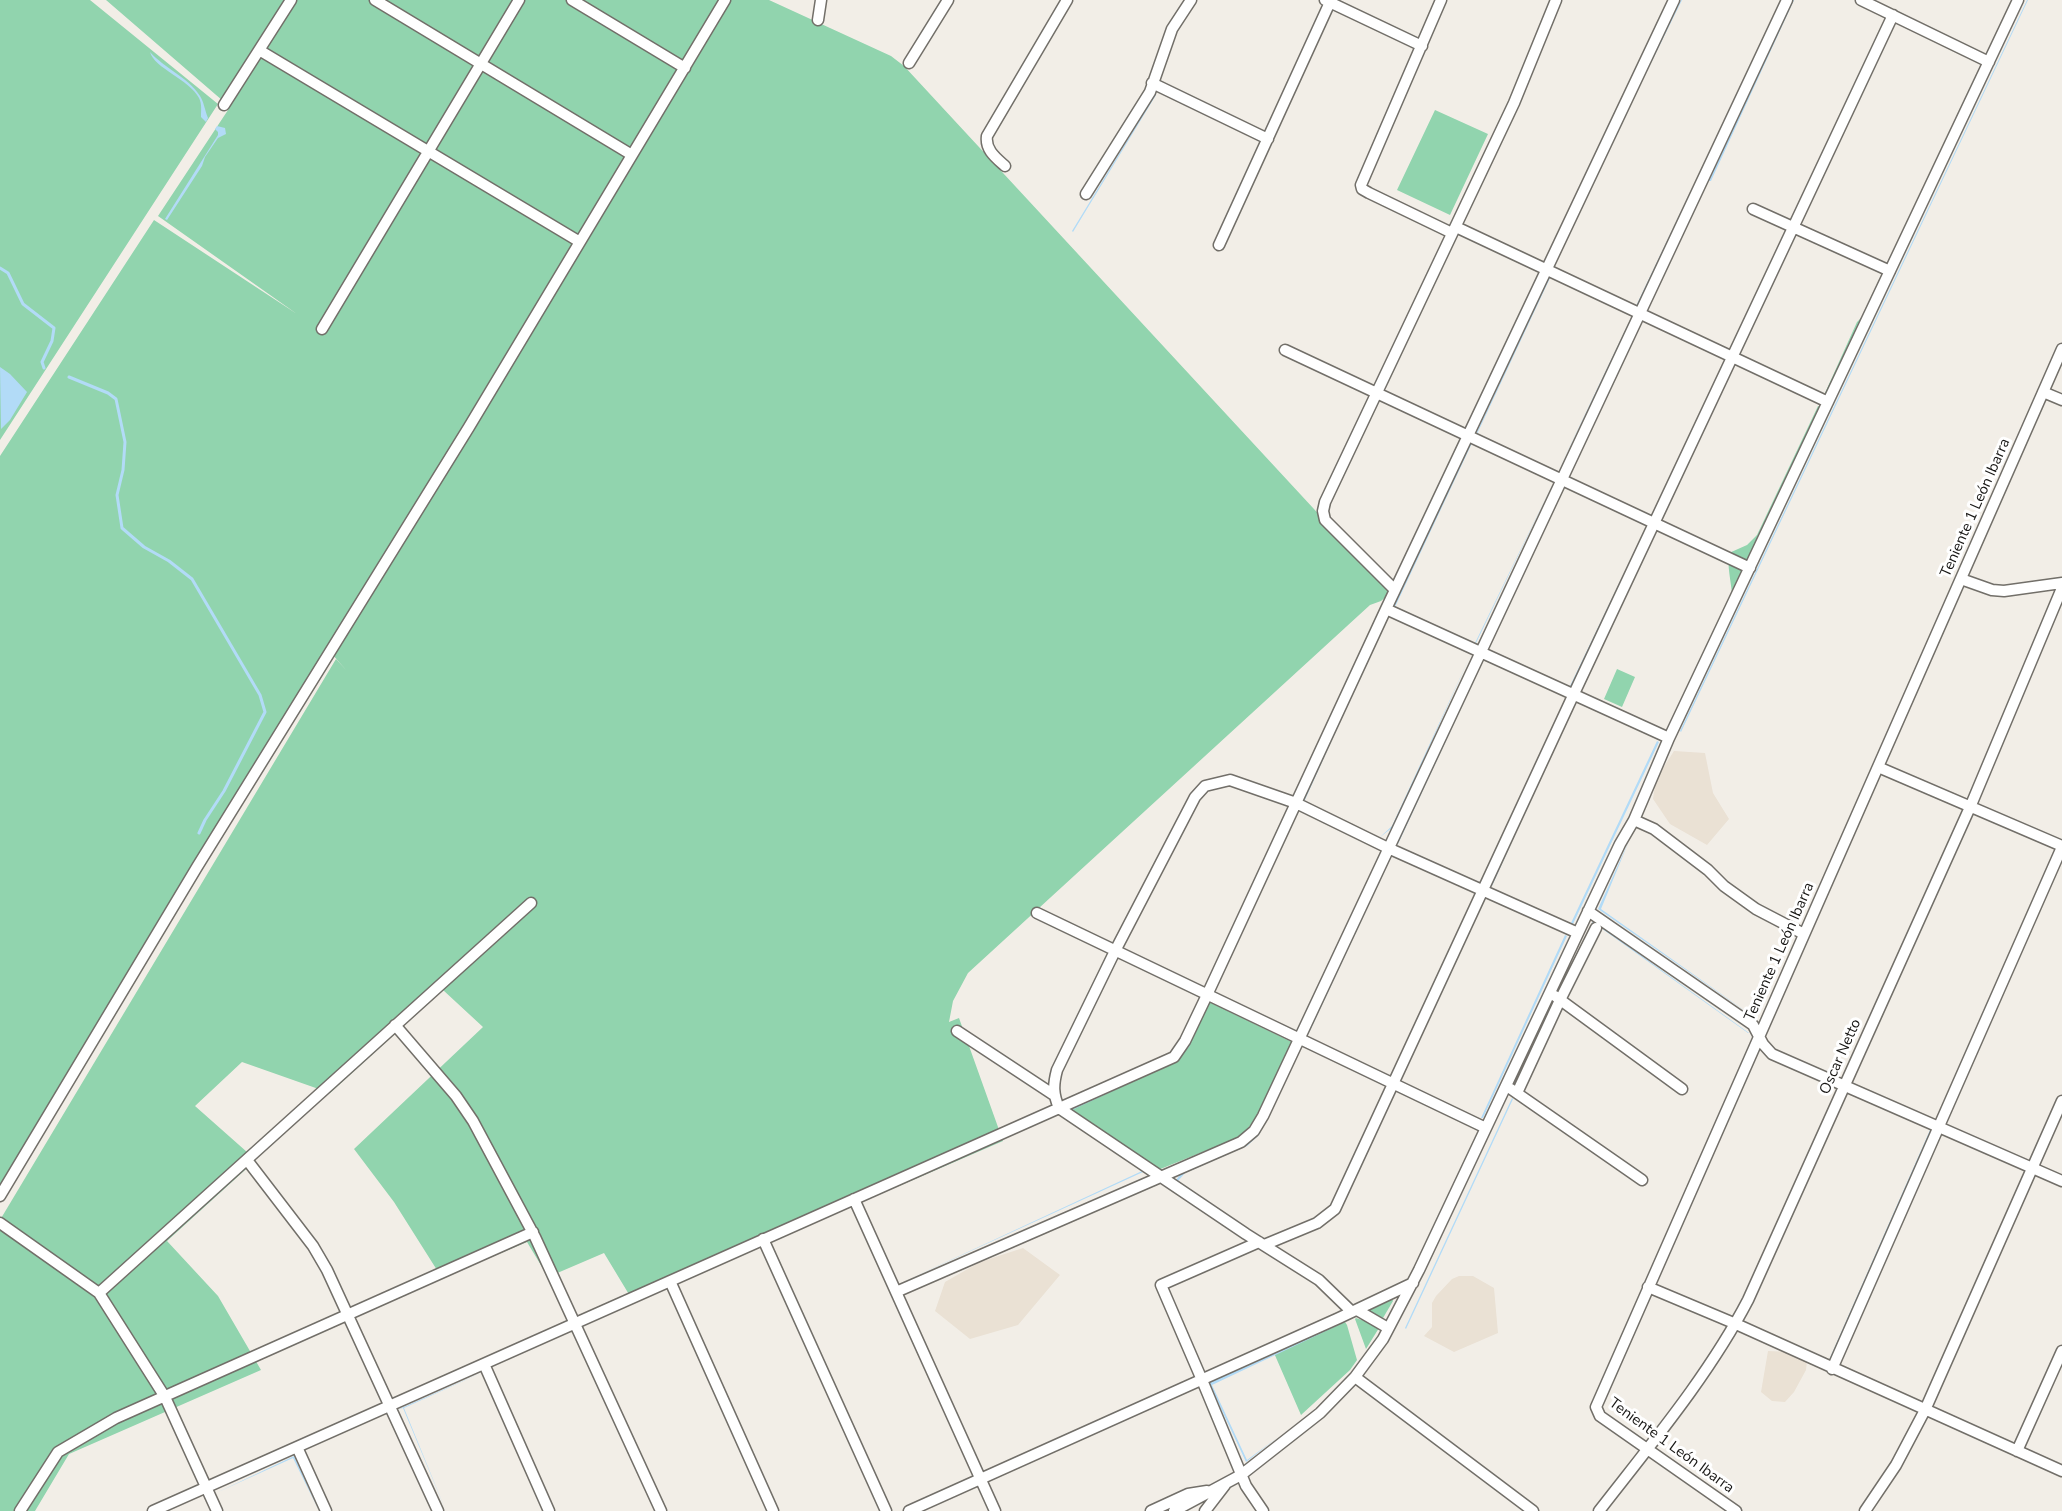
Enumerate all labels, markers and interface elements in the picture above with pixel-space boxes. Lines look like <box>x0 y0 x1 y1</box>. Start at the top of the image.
street label: Teniente 1 León Ibarra <box>1937 436 2015 580</box>
street label: Teniente 1 León Ibarra <box>1741 880 1819 1024</box>
street label: Oscar Netto <box>1816 1017 1866 1097</box>
street label: Teniente 1 León Ibarra <box>1605 1395 1737 1497</box>

